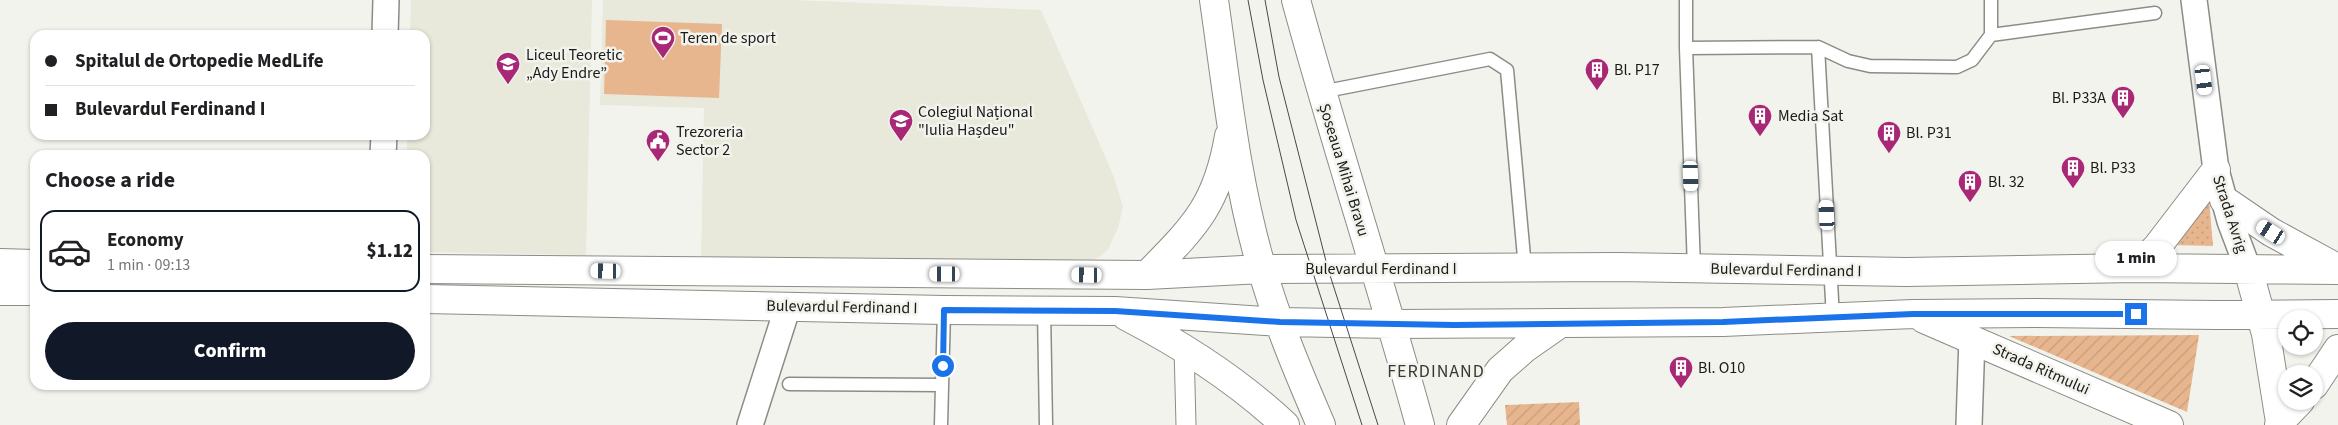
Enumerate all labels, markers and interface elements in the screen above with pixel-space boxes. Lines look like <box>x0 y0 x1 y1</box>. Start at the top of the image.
sports icon: Teren de sport <box>650 25 676 59</box>
place label: Teren de sport <box>680 27 777 49</box>
place label: Liceul Teoretic „Ady Endre” <box>526 44 623 84</box>
text: Spitalul de Ortopedie MedLife <box>75 48 324 75</box>
school or university icon: Liceul Teoretic „Ady Endre” <box>495 51 521 85</box>
building icon: Bl. P17 <box>1584 57 1610 91</box>
place label: Bl. P17 <box>1614 59 1660 81</box>
car <box>2194 64 2213 96</box>
building icon: Bl. P33A <box>2110 85 2136 119</box>
place label: Bl. P33A <box>2052 87 2106 109</box>
text: Bulevardul Ferdinand I <box>75 96 265 123</box>
place label: Colegiul Național "Iulia Hașdeu" <box>918 101 1033 141</box>
street label: Șoseaua Mihai Bravu <box>1313 101 1375 239</box>
building icon: Media Sat <box>1747 103 1773 137</box>
place label: Media Sat <box>1778 105 1844 127</box>
school or university icon: Colegiul Național "Iulia Hașdeu" <box>888 108 914 142</box>
building icon: Bl. P31 <box>1876 120 1902 154</box>
place label: Trezoreria Sector 2 <box>676 121 743 161</box>
place label: Bl. P31 <box>1906 122 1952 144</box>
public building icon: Trezoreria Sector 2 <box>645 128 671 162</box>
building icon: Bl. P33 <box>2060 155 2086 189</box>
place label: Bl. P33 <box>2090 157 2136 179</box>
car <box>1682 161 1699 191</box>
text: Choose a ride <box>45 164 175 196</box>
building icon: Bl. 32 <box>1957 169 1983 203</box>
place label: Bl. 32 <box>1988 171 2025 193</box>
street label: Strada Avrig <box>2207 172 2253 256</box>
car <box>1818 200 1835 230</box>
car <box>2254 218 2287 246</box>
text: Economy <box>107 227 184 254</box>
icon: car <box>47 229 92 274</box>
text: $1.12 <box>367 238 413 265</box>
callout: 1 min <box>2095 242 2177 276</box>
text: 1 min <box>2116 247 2156 269</box>
text: 1 min · 09:13 <box>107 254 190 276</box>
street label: Bulevardul Ferdinand I <box>1305 258 1457 280</box>
street label: Bulevardul Ferdinand I <box>1710 258 1862 282</box>
car <box>590 263 621 279</box>
car <box>930 267 960 282</box>
car <box>1071 267 1102 283</box>
street label: Bulevardul Ferdinand I <box>766 295 918 319</box>
route end <box>2125 303 2147 325</box>
map controls <box>2278 310 2323 410</box>
button: locate <box>2278 310 2323 355</box>
button: Confirm <box>45 322 415 380</box>
street label: Strada Ritmului <box>1989 338 2093 400</box>
route start <box>932 355 954 377</box>
building icon: Bl. O10 <box>1668 355 1694 389</box>
place label: Bl. O10 <box>1698 357 1745 379</box>
district label: FERDINAND <box>1387 359 1485 384</box>
button: layers <box>2278 365 2323 410</box>

